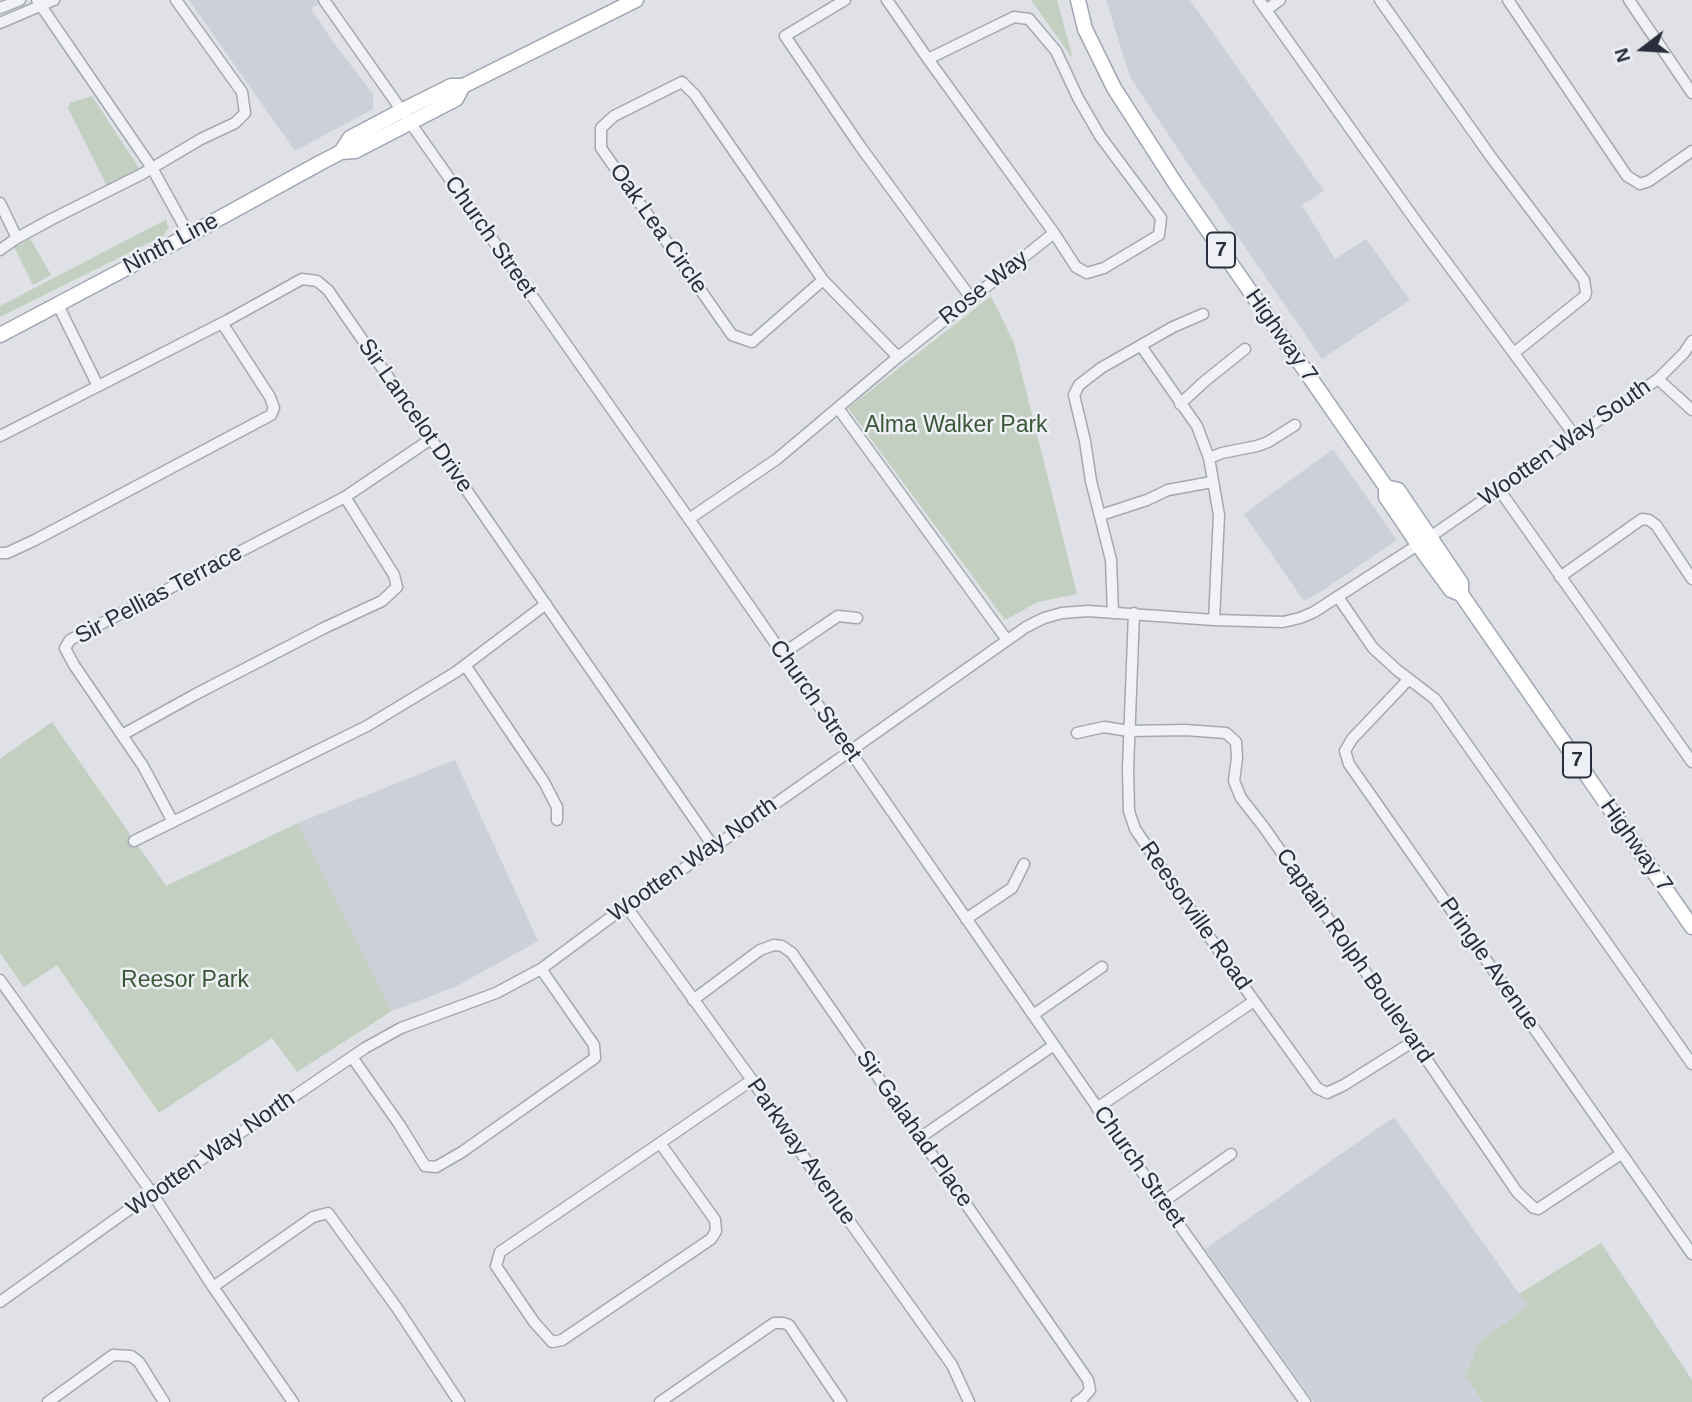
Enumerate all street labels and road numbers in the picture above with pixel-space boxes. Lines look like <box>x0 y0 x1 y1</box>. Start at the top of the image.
street label: Oak Lea Circle <box>603 159 713 299</box>
street label: Church Street <box>438 171 542 303</box>
street label: Ninth Line <box>119 208 223 280</box>
road number: 7 <box>1207 232 1235 268</box>
street label: Rose Way <box>934 245 1034 331</box>
street label: Highway 7 <box>1239 284 1323 388</box>
street label: Sir Lancelot Drive <box>352 334 478 498</box>
street label: Wootten Way South <box>1474 373 1656 513</box>
street label: Sir Pellias Terrace <box>71 539 247 651</box>
street label: Church Street <box>763 635 867 767</box>
road number: 7 <box>1563 742 1591 778</box>
street label: Wootten Way North <box>603 792 783 928</box>
street label: Highway 7 <box>1594 794 1678 898</box>
street label: Reesorville Road <box>1133 836 1257 996</box>
street label: Captain Rolph Boulevard <box>1269 843 1439 1069</box>
street label: Pringle Avenue <box>1433 892 1545 1036</box>
street label: Sir Galahad Place <box>850 1045 978 1213</box>
street label: Parkway Avenue <box>740 1074 862 1230</box>
street label: Wootten Way North <box>121 1086 301 1222</box>
street label: Church Street <box>1087 1101 1191 1233</box>

